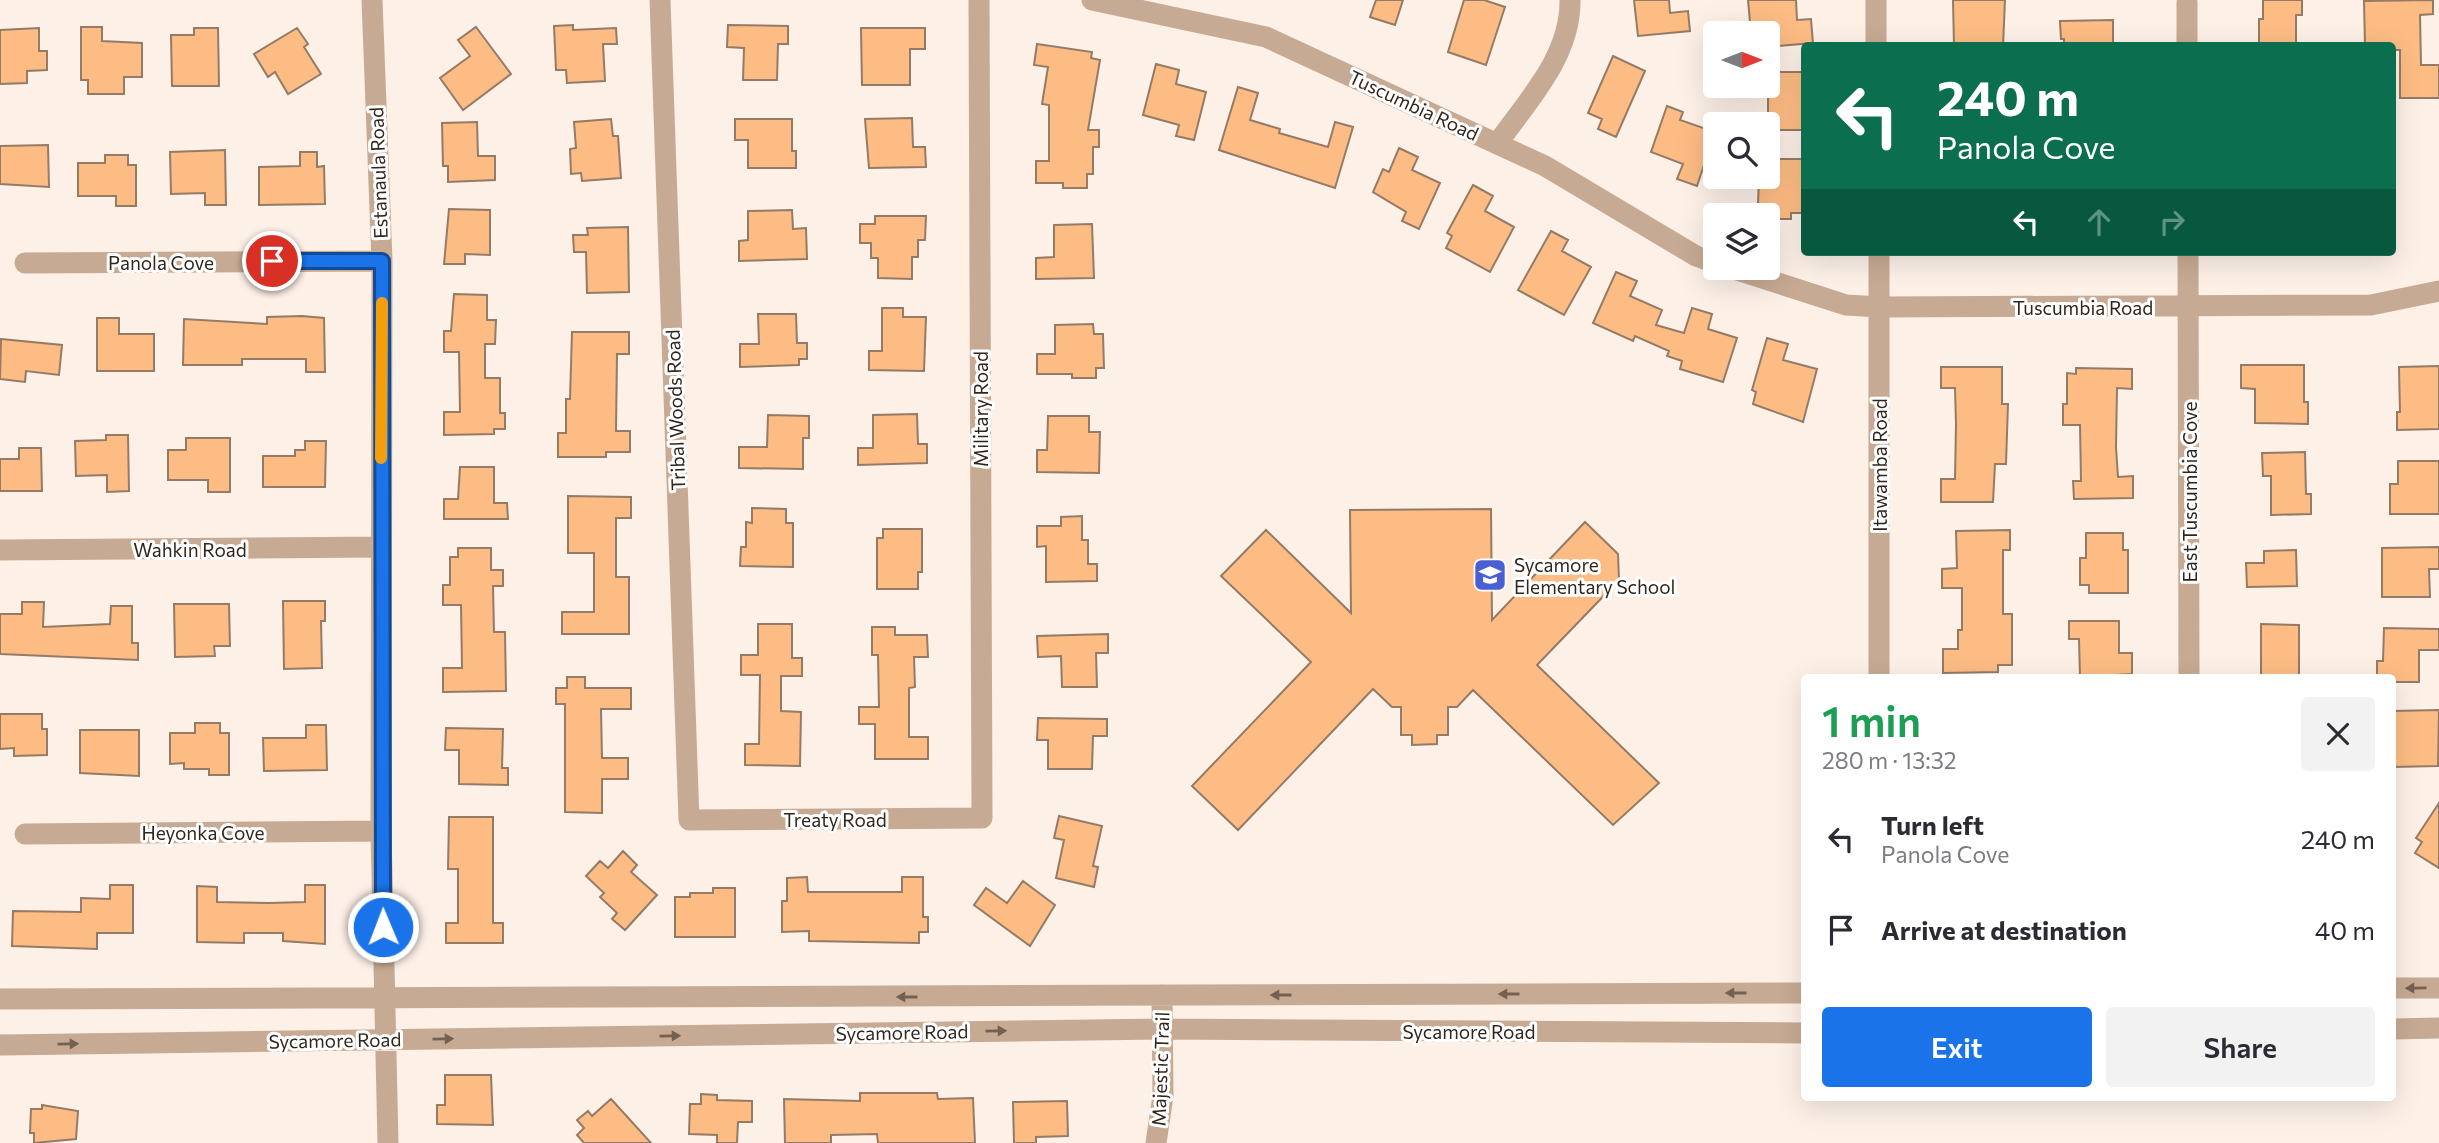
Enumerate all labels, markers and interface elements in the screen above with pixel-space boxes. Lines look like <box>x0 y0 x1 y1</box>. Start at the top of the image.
north arrow <box>1703 21 1780 98</box>
map controls <box>1703 21 1780 280</box>
street label: Tuscumbia Road <box>1345 65 1483 145</box>
text: 240 m <box>1937 66 2079 126</box>
icon: left <box>1822 70 1913 161</box>
street label: Estanaula Road <box>364 107 392 239</box>
button: search <box>1703 112 1780 189</box>
text: Panola Cove <box>1937 126 2115 166</box>
button: layers <box>1703 203 1780 280</box>
icon: left <box>2007 203 2045 241</box>
icon: ahead <box>2080 203 2118 241</box>
icon: right <box>2153 203 2191 241</box>
pin <box>242 231 302 291</box>
icon: arrive <box>253 242 291 280</box>
street label: Panola Cove <box>108 251 214 274</box>
street label: Tuscumbia Road <box>2013 296 2153 319</box>
street label: Tribal Woods Road <box>661 329 689 491</box>
street label: Military Road <box>969 351 992 467</box>
street label: Itawamba Road <box>1868 398 1891 532</box>
street label: East Tuscumbia Cove <box>2178 402 2201 582</box>
street label: Wahkin Road <box>133 538 247 561</box>
place label: Sycamore Elementary School <box>1514 553 1675 598</box>
school or university icon: Sycamore Elementary School <box>1471 556 1509 594</box>
text: 1 min <box>1822 694 1921 746</box>
button: close <box>2301 697 2375 771</box>
text: 280 m · 13:32 <box>1822 746 1957 774</box>
street label: Treaty Road <box>783 808 887 831</box>
text: Turn left <box>1881 809 1984 840</box>
icon: left <box>1822 820 1860 858</box>
street label: Heyonka Cove <box>141 821 265 844</box>
text: 240 m <box>2301 823 2375 854</box>
text: Panola Cove <box>1881 840 2009 868</box>
position arrow <box>346 890 420 964</box>
icon: arrive <box>1822 911 1860 949</box>
text: Arrive at destination <box>1881 914 2127 945</box>
text: 40 m <box>2315 914 2375 945</box>
one-way arrow <box>2404 982 2426 994</box>
one-way arrow <box>1725 987 1747 999</box>
one-way arrow <box>1497 988 1519 1000</box>
one-way arrow <box>1270 989 1292 1001</box>
one-way arrow <box>895 991 917 1003</box>
button: Exit <box>1822 1007 2092 1087</box>
button: Share <box>2106 1007 2375 1087</box>
street label: Majestic Trail <box>1147 1011 1173 1127</box>
street label: Sycamore Road <box>835 1019 969 1045</box>
street label: Sycamore Road <box>1403 1020 1535 1043</box>
one-way arrow <box>985 1025 1007 1037</box>
street label: Sycamore Road <box>268 1027 402 1053</box>
one-way arrow <box>659 1030 681 1042</box>
one-way arrow <box>432 1033 454 1045</box>
one-way arrow <box>57 1038 79 1050</box>

